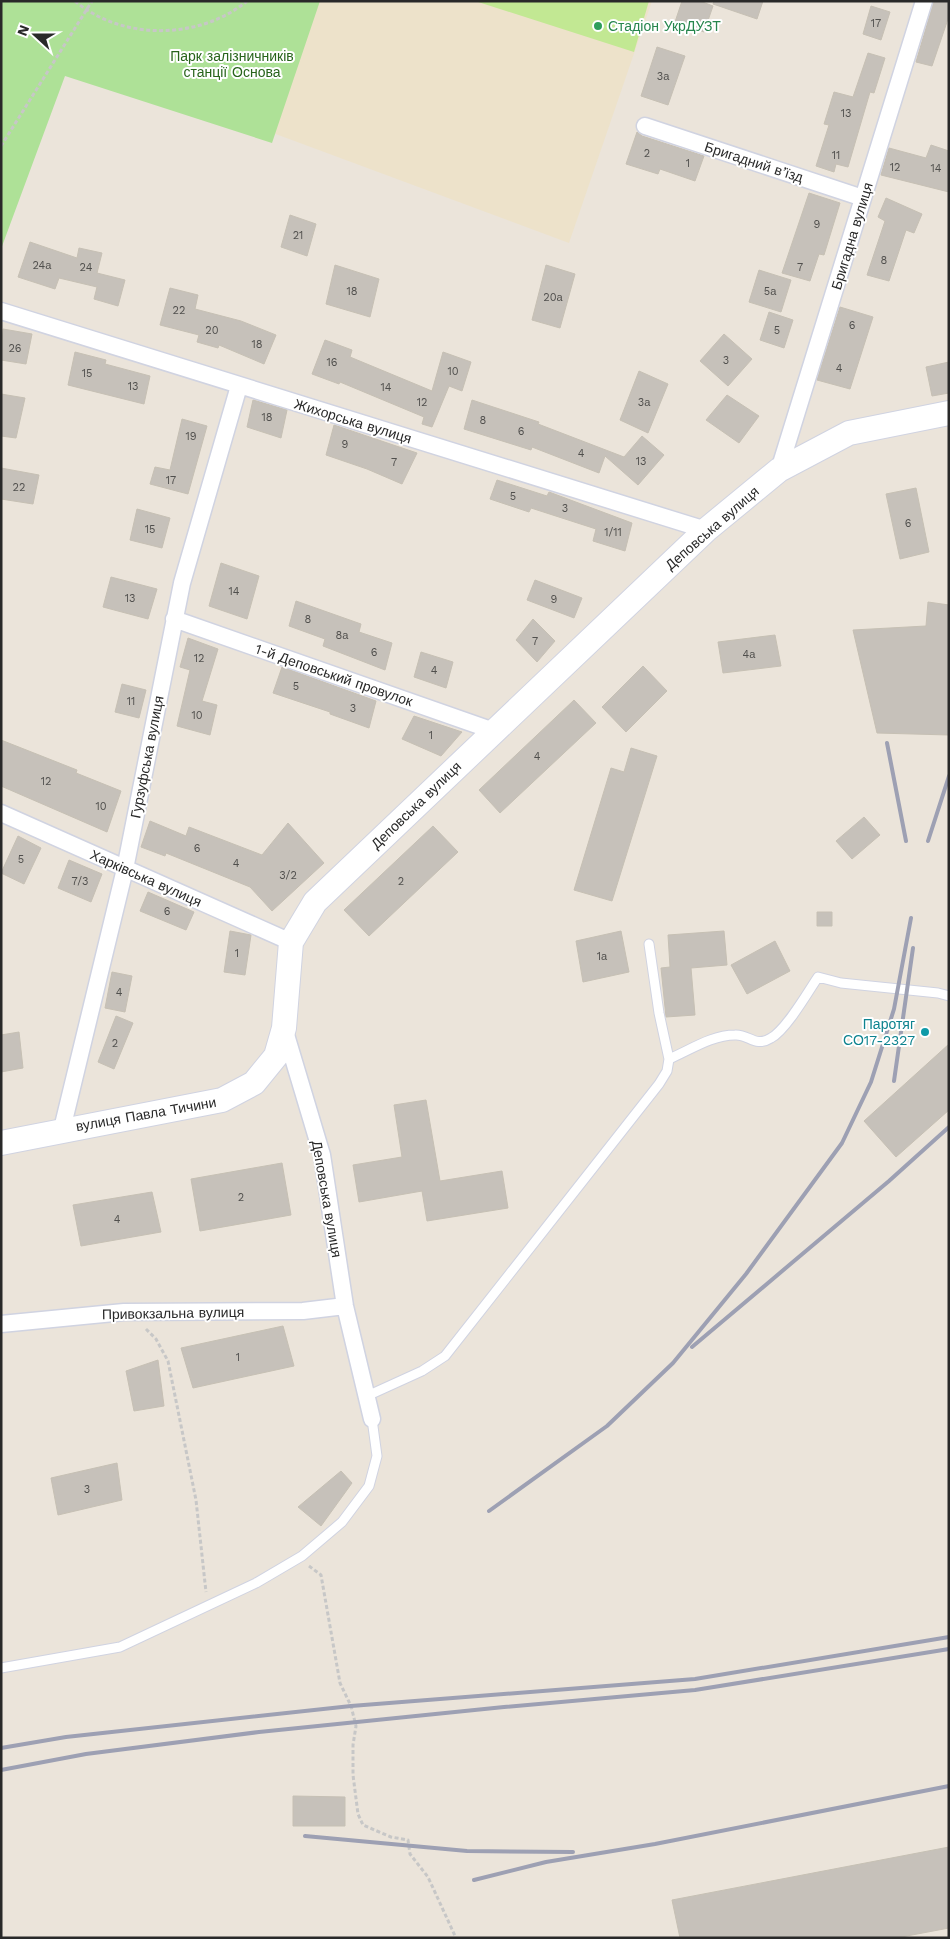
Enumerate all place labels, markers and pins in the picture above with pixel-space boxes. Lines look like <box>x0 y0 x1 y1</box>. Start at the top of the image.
place label: Стадіон УкрДУЗТ <box>608 18 721 34</box>
marker: Стадіон УкрДУЗТ <box>592 20 604 32</box>
place label: Паротяг СО17-2327 <box>843 1016 915 1048</box>
marker: Паротяг СО17-2327 <box>919 1026 931 1038</box>

